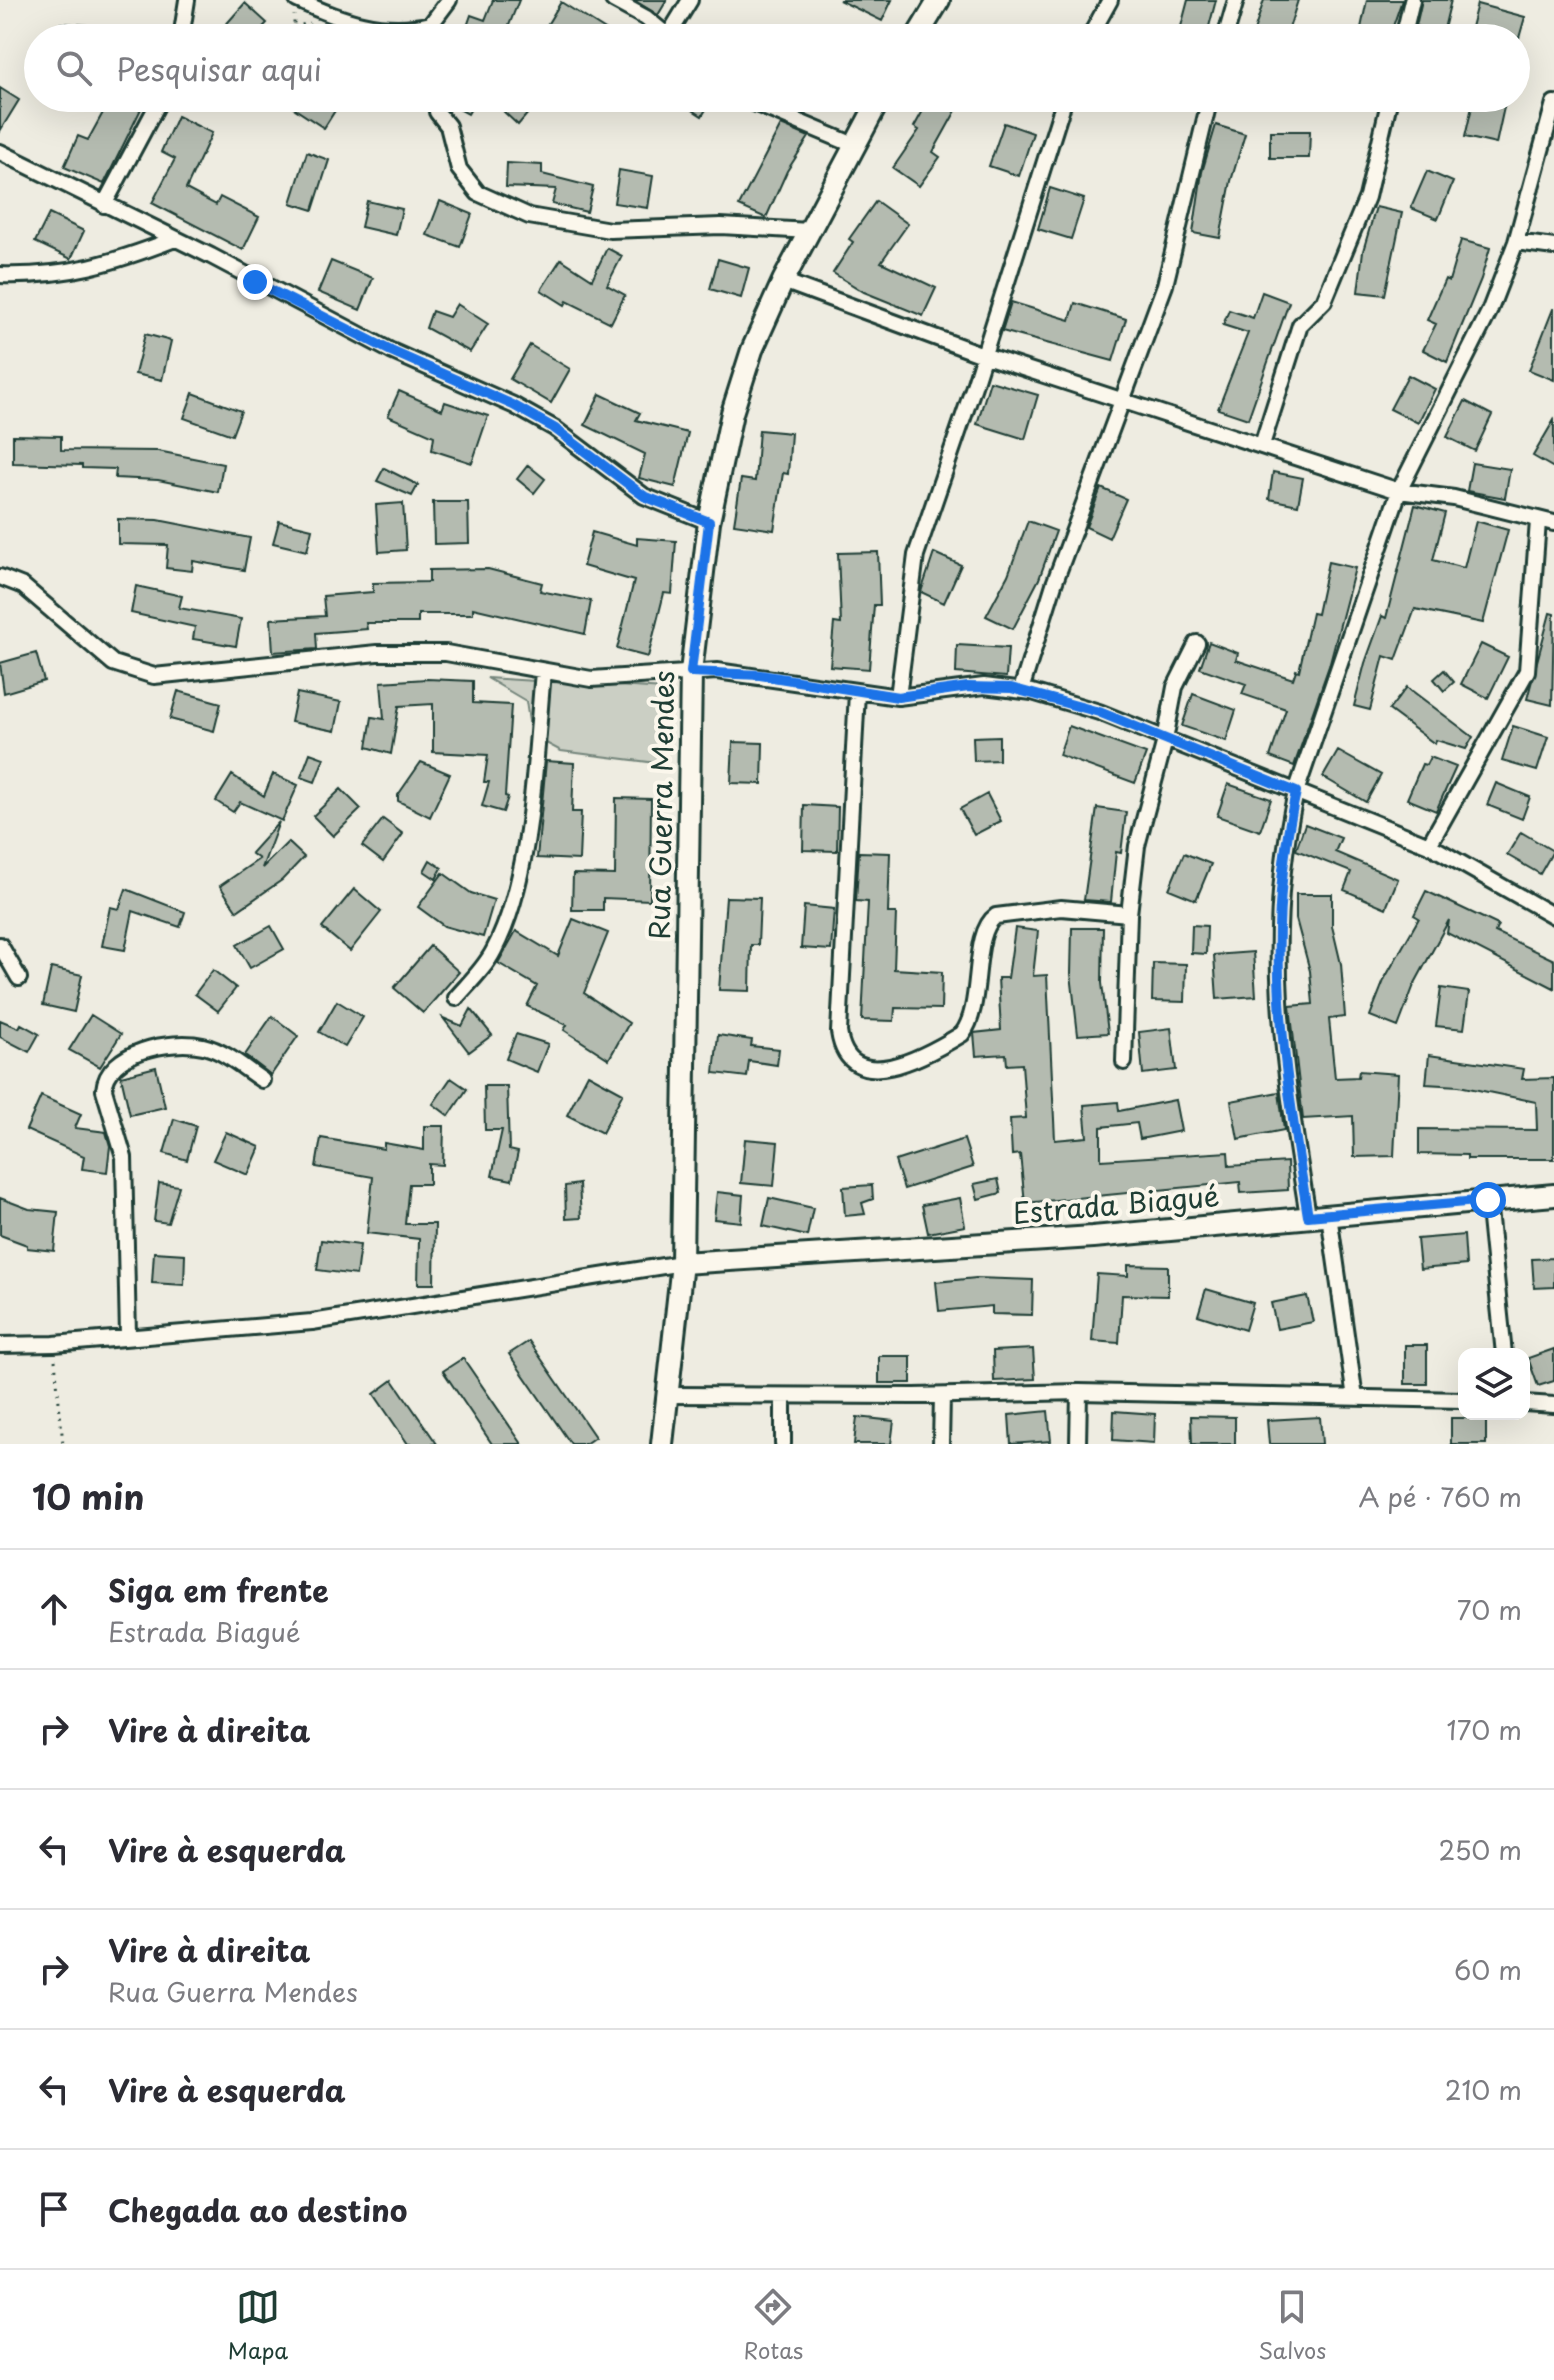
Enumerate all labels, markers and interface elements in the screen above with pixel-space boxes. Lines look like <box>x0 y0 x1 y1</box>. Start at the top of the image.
search box <box>24 24 1530 112</box>
icon: search <box>52 46 96 90</box>
text: Pesquisar aqui <box>116 46 322 91</box>
route end <box>237 264 273 300</box>
street label: Rua Guerra Mendes <box>637 670 684 940</box>
street label: Estrada Biagué <box>1011 1173 1221 1234</box>
route start <box>1470 1182 1506 1218</box>
map controls <box>1458 1348 1530 1420</box>
button: layers <box>1458 1348 1530 1420</box>
text: 10 min <box>32 1470 145 1522</box>
text: A pé · 760 m <box>1359 1477 1522 1516</box>
text: Siga em frente <box>108 1567 329 1612</box>
icon: ahead <box>32 1587 76 1631</box>
text: 70 m <box>1457 1590 1522 1629</box>
text: Estrada Biagué <box>108 1612 301 1651</box>
icon: right <box>32 1707 76 1751</box>
text: Vire à direita <box>108 1707 310 1752</box>
text: 170 m <box>1447 1710 1522 1749</box>
icon: left <box>32 1827 76 1871</box>
text: Vire à esquerda <box>108 1827 346 1872</box>
text: 250 m <box>1438 1830 1522 1869</box>
text: Vire à direita <box>108 1927 310 1972</box>
icon: right <box>32 1947 76 1991</box>
text: 60 m <box>1454 1950 1522 1989</box>
text: Rua Guerra Mendes <box>108 1972 358 2011</box>
icon: left <box>32 2067 76 2111</box>
text: Vire à esquerda <box>108 2067 346 2112</box>
text: 210 m <box>1445 2070 1522 2109</box>
icon: arrive <box>32 2187 76 2231</box>
text: Chegada ao destino <box>108 2187 407 2232</box>
tab: Mapa <box>228 2285 288 2366</box>
tab: Rotas <box>744 2285 803 2366</box>
tab: Salvos <box>1259 2285 1326 2366</box>

